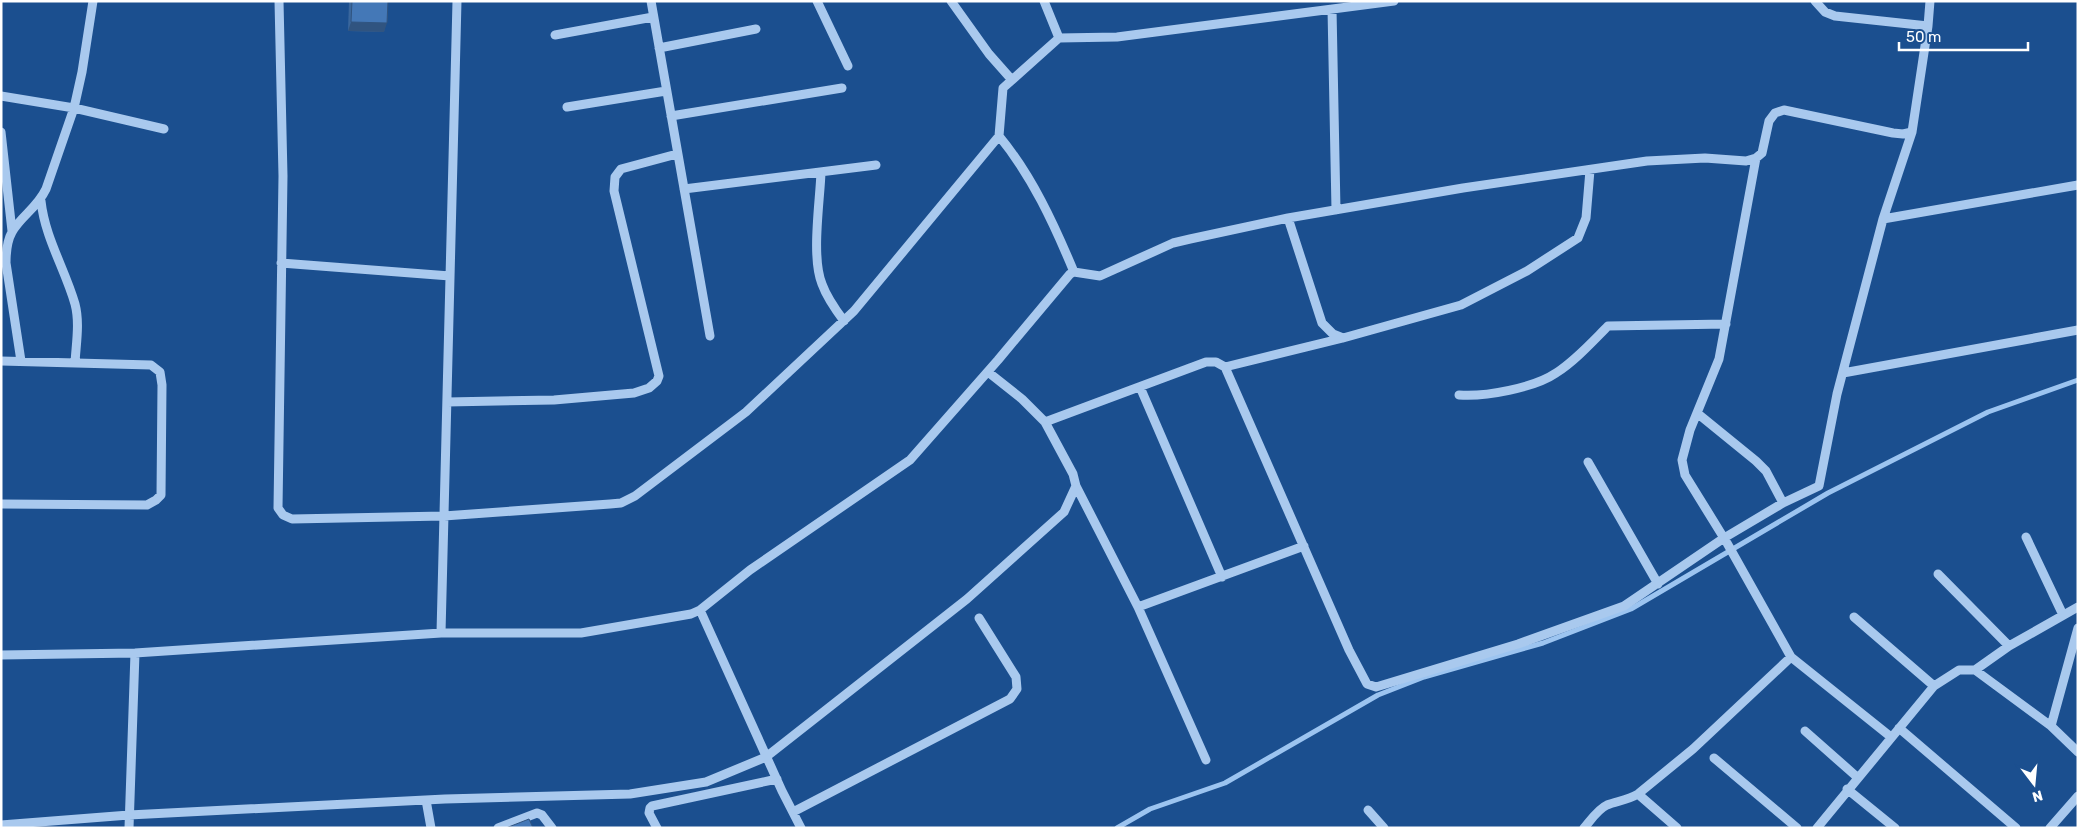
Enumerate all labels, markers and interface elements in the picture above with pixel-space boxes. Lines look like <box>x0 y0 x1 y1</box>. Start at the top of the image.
scale bar <box>1899 20 2028 52</box>
text: 50 m <box>1906 28 1941 46</box>
north arrow <box>2009 759 2059 809</box>
text: N <box>2030 786 2045 806</box>

